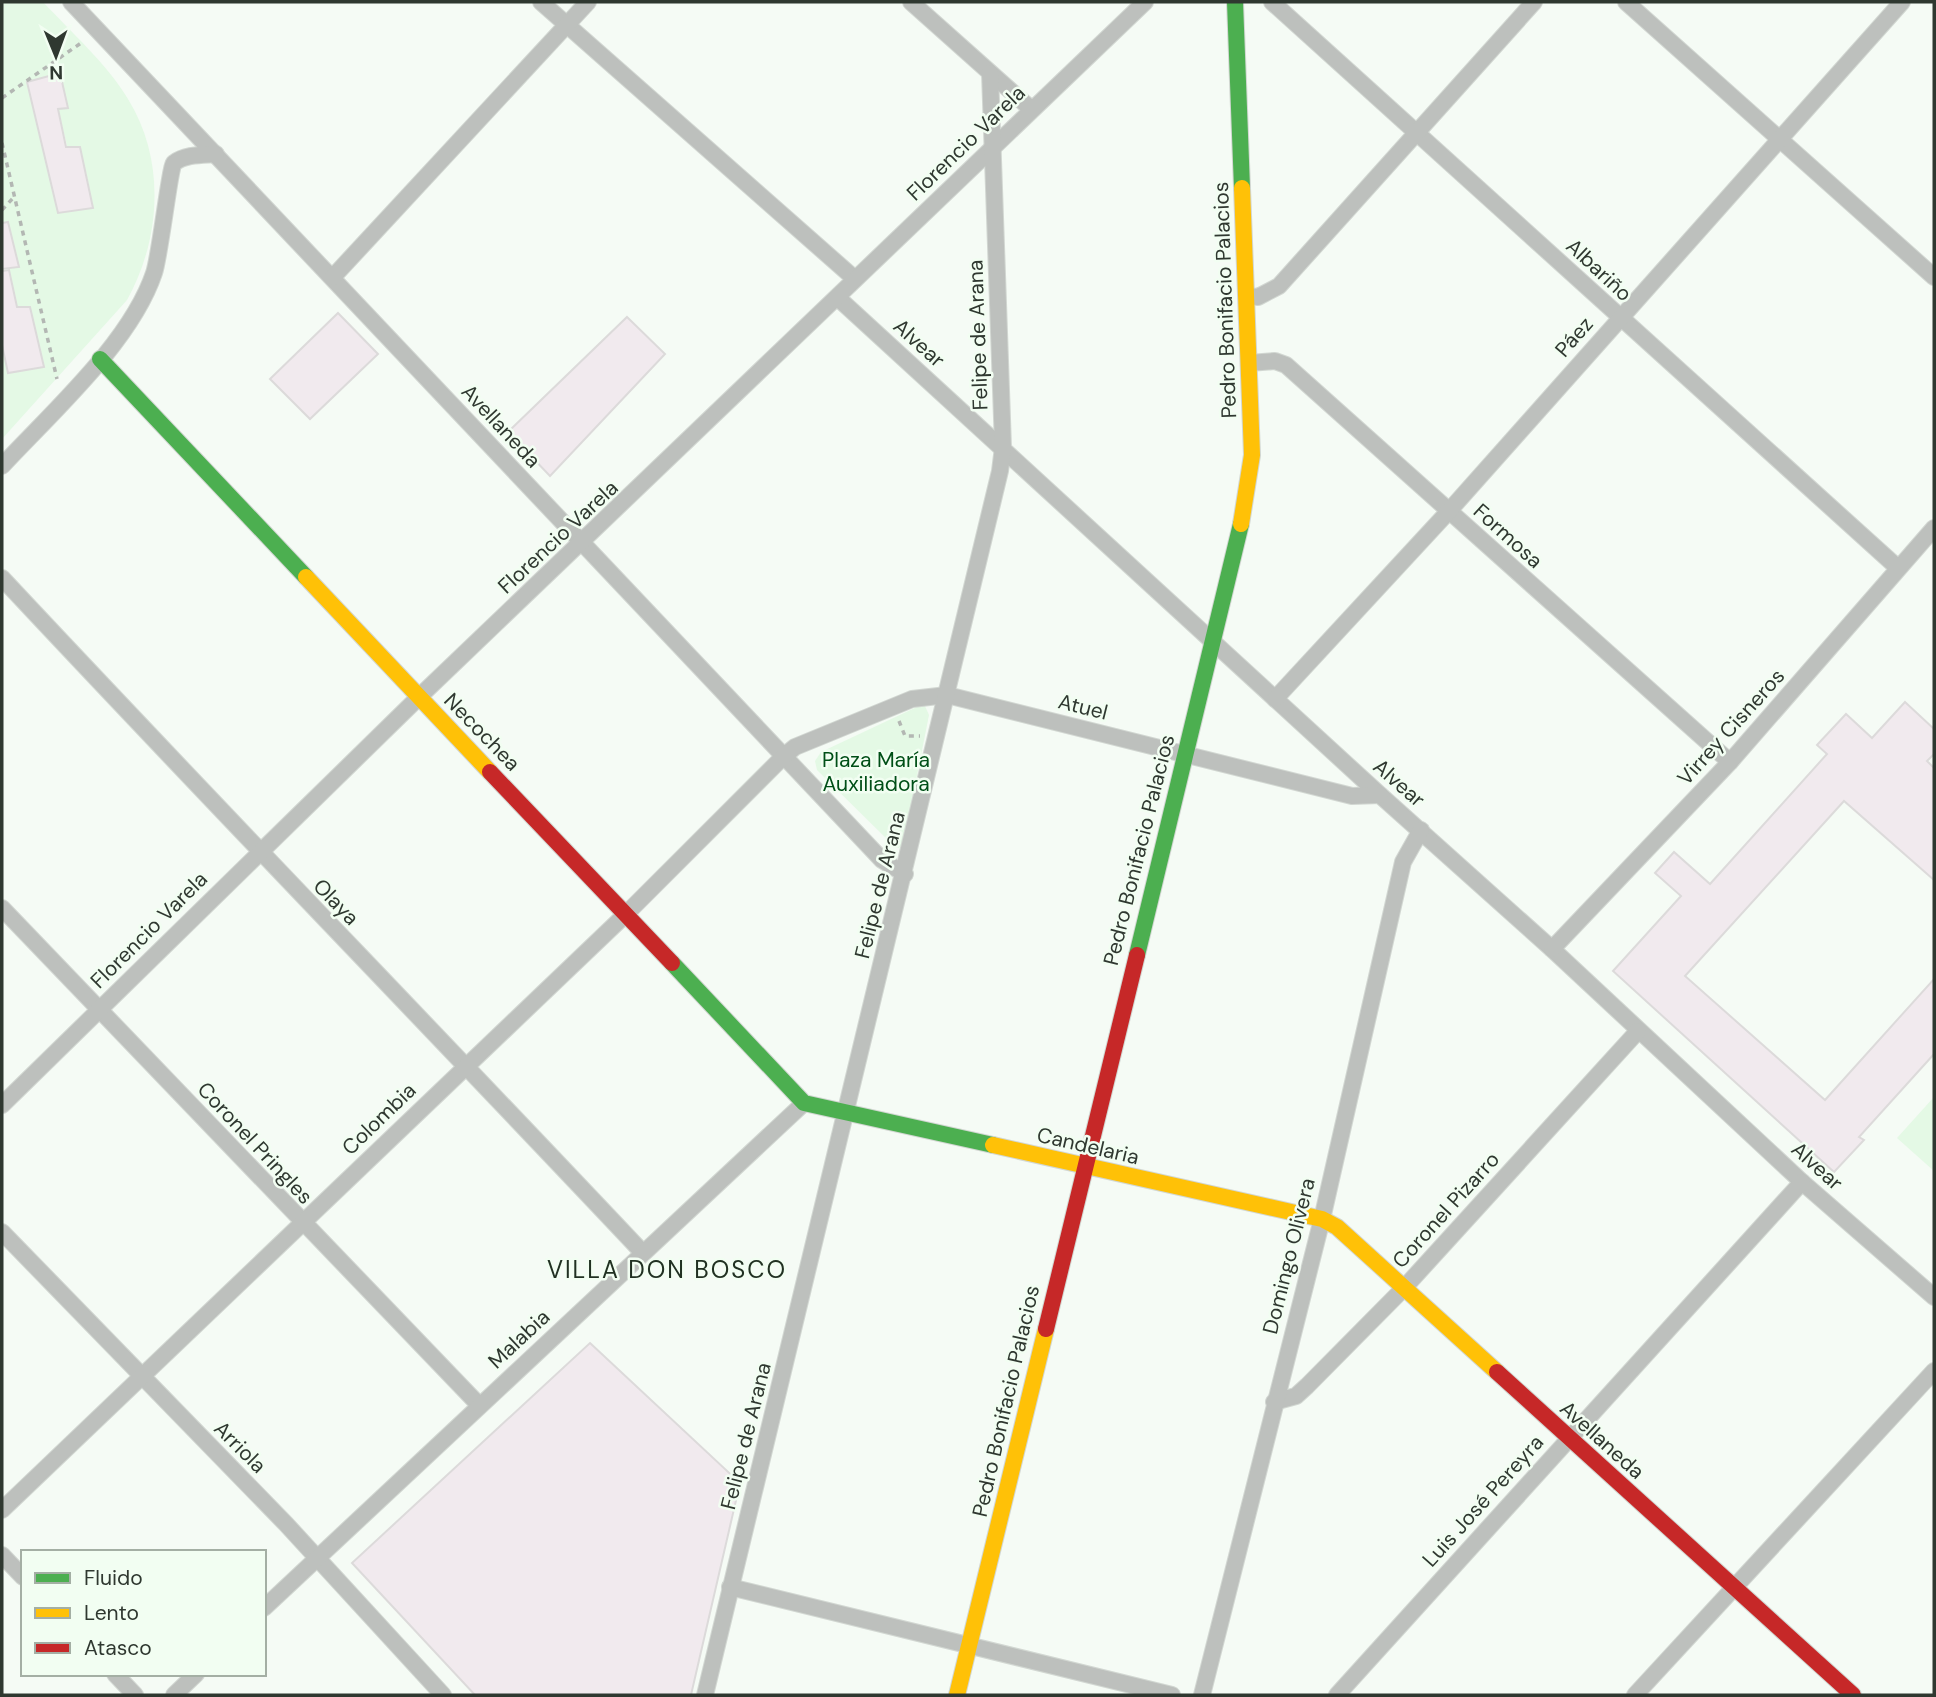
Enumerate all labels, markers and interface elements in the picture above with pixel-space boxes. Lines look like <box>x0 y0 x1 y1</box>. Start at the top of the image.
north arrow <box>21 21 91 91</box>
text: N <box>49 60 63 85</box>
street label: Florencio Varela <box>901 79 1031 207</box>
street label: Pedro Bonifacio Palacios <box>1207 181 1243 419</box>
street label: Albariño <box>1560 232 1638 308</box>
street label: Felipe de Arana <box>961 259 995 411</box>
street label: Páez <box>1549 311 1599 363</box>
street label: Alvear <box>887 312 951 374</box>
street label: Avellaneda <box>455 378 547 474</box>
street label: Florencio Varela <box>492 474 624 600</box>
street label: Formosa <box>1467 497 1549 575</box>
street label: Virrey Cisneros <box>1671 663 1791 791</box>
street label: Necochea <box>438 687 526 777</box>
street label: Atuel <box>1055 687 1111 727</box>
street label: Pedro Bonifacio Palacios <box>1097 732 1181 968</box>
park label: Plaza María Auxiliadora <box>822 746 930 798</box>
street label: Alvear <box>1367 753 1431 813</box>
street label: Felipe de Arana <box>848 809 912 961</box>
street label: Florencio Varela <box>84 865 214 995</box>
street label: Olaya <box>307 873 365 931</box>
street label: Coronel Pringles <box>191 1076 319 1210</box>
street label: Colombia <box>336 1077 422 1161</box>
street label: Candelaria <box>1034 1121 1142 1171</box>
street label: Alvear <box>1785 1135 1849 1197</box>
street label: Coronel Pizarro <box>1386 1146 1506 1274</box>
street label: Domingo Olivera <box>1256 1175 1322 1337</box>
district label: VILLA DON BOSCO <box>547 1254 787 1285</box>
street label: Pedro Bonifacio Palacios <box>966 1282 1046 1520</box>
street label: Malabia <box>482 1303 556 1375</box>
street label: Felipe de Arana <box>714 1360 778 1512</box>
street label: Avellaneda <box>1554 1395 1650 1485</box>
street label: Arriola <box>208 1415 272 1479</box>
street label: Luis José Pereyra <box>1416 1429 1550 1573</box>
legend <box>21 1550 266 1676</box>
text: Fluido <box>84 1564 143 1592</box>
text: Lento <box>84 1599 139 1627</box>
text: Atasco <box>84 1634 152 1662</box>

